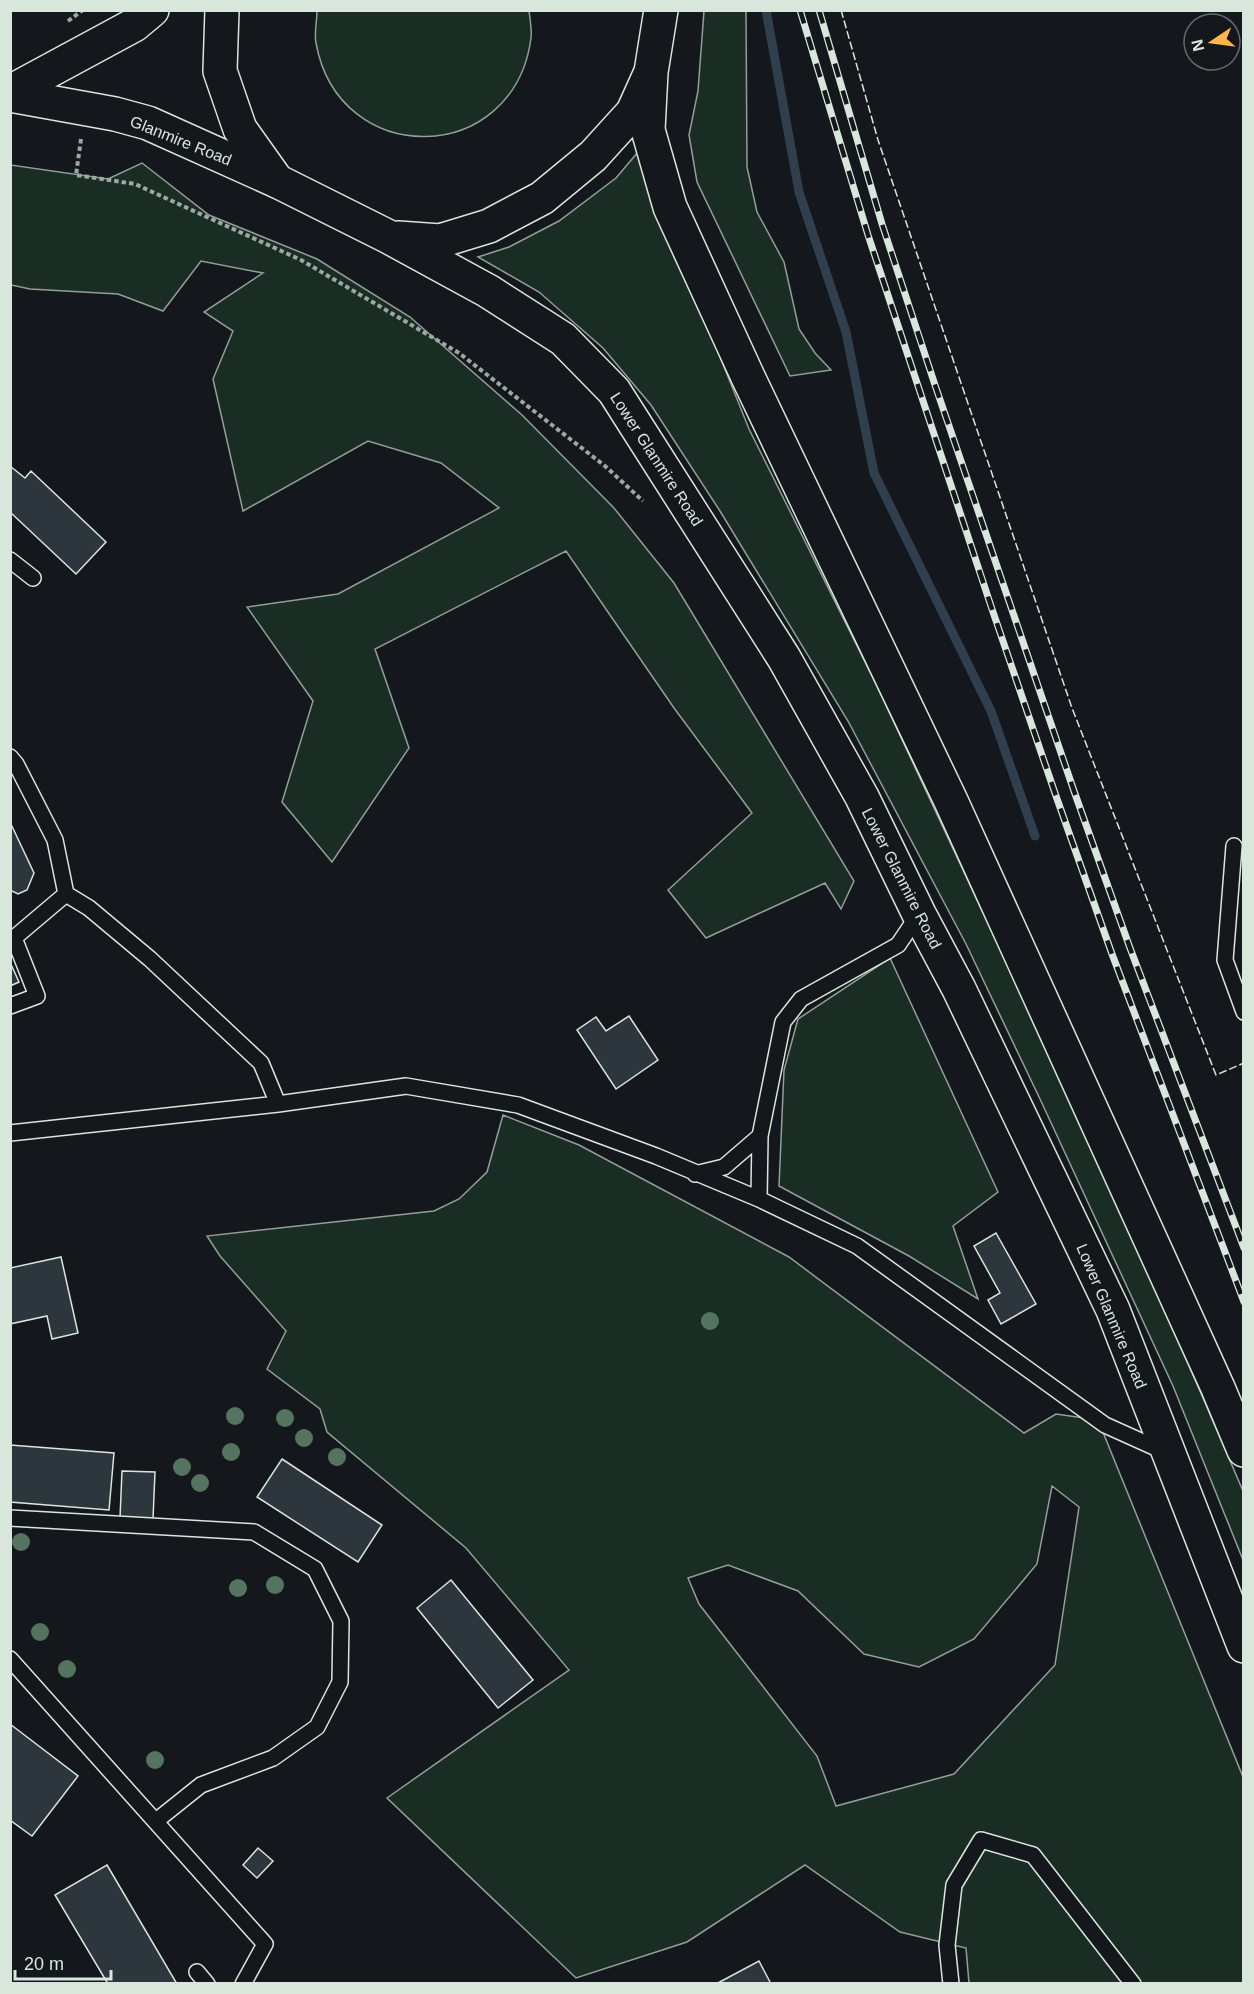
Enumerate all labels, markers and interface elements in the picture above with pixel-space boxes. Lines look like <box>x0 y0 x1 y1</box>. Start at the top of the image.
north arrow <box>1182 12 1242 72</box>
text: N <box>1188 38 1207 53</box>
street label: Glanmire Road <box>128 112 234 169</box>
street label: Lower Glanmire Road <box>607 389 706 529</box>
street label: Lower Glanmire Road <box>859 805 944 951</box>
street label: Lower Glanmire Road <box>1073 1241 1150 1391</box>
scale bar <box>15 1943 111 1981</box>
text: 20 m <box>24 1954 64 1974</box>

